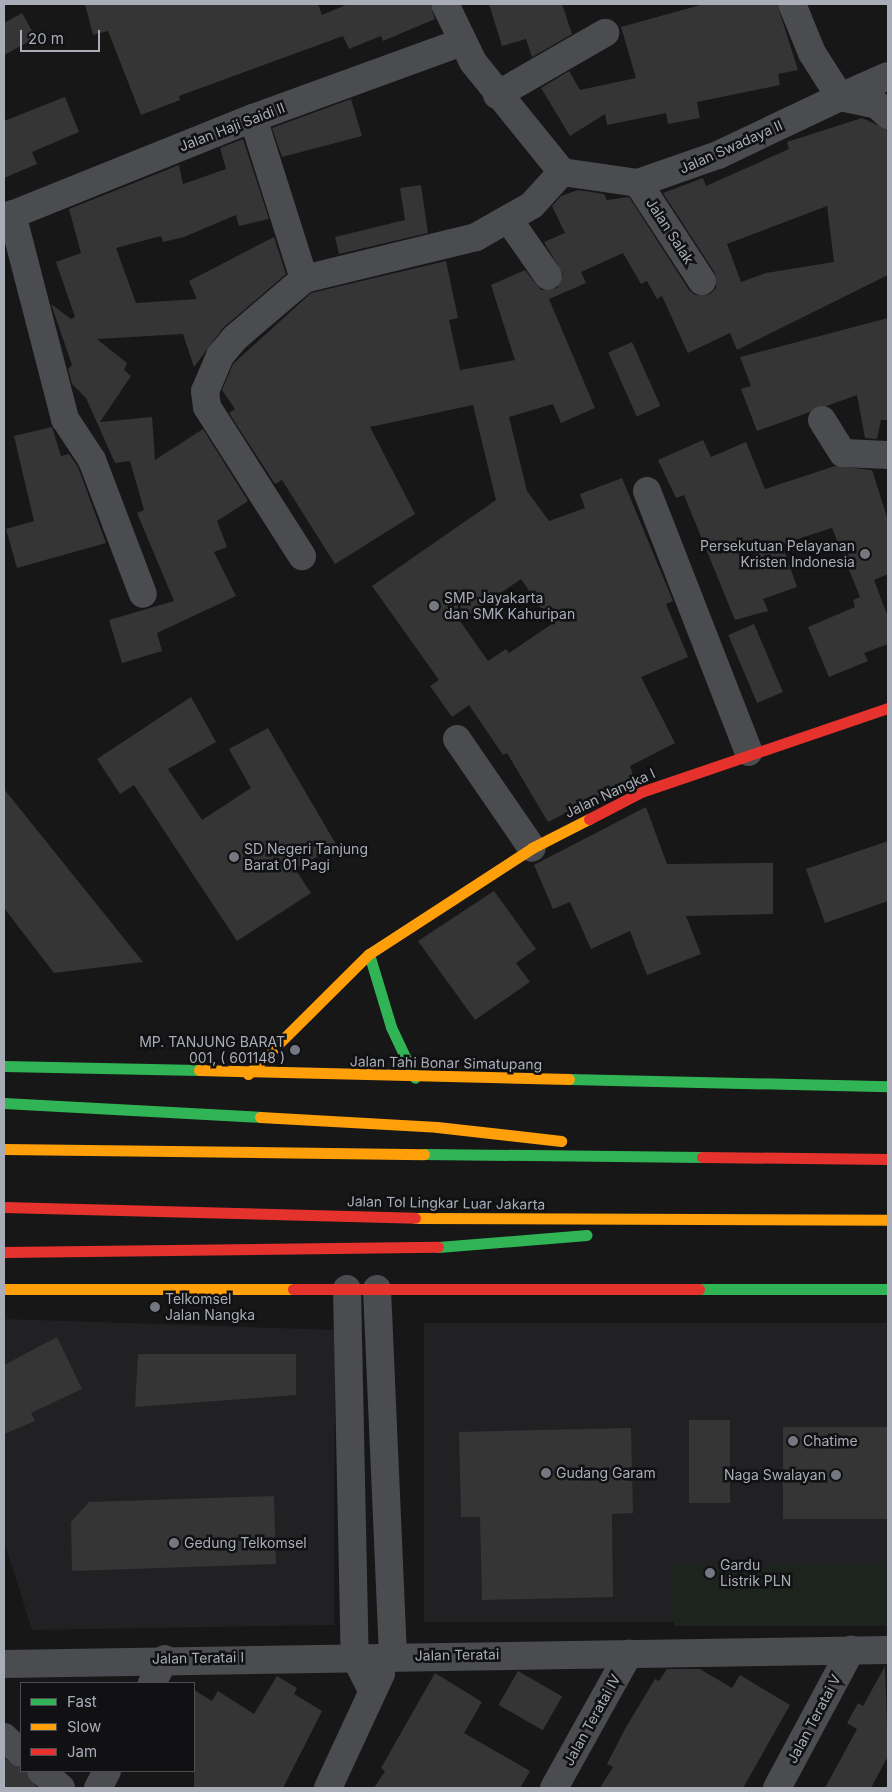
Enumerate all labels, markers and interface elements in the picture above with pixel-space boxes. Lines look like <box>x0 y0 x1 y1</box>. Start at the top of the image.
scale bar <box>22 20 102 52</box>
text: 20 m <box>28 29 64 48</box>
street label: Jalan Haji Saidi II <box>177 99 287 155</box>
street label: Jalan Swadaya II <box>677 117 785 177</box>
street label: Jalan Salak <box>643 195 697 267</box>
place label: Persekutuan Pelayanan Kristen Indonesia <box>700 538 855 570</box>
marker: Persekutuan Pelayanan Kristen Indonesia <box>859 548 871 560</box>
place label: SMP Jayakarta dan SMK Kahuripan <box>444 590 575 622</box>
marker: SMP Jayakarta dan SMK Kahuripan <box>428 600 440 612</box>
street label: Jalan Nangka I <box>562 765 658 821</box>
place label: SD Negeri Tanjung Barat 01 Pagi <box>244 841 368 874</box>
marker: SD Negeri Tanjung Barat 01 Pagi <box>228 851 240 863</box>
place label: MP. TANJUNG BARAT 001, ( 601148 ) <box>139 1034 285 1066</box>
marker: MP. TANJUNG BARAT 001, ( 601148 ) <box>289 1044 301 1056</box>
street label: Jalan Tahi Bonar Simatupang <box>350 1053 542 1073</box>
street label: Jalan Tol Lingkar Luar Jakarta <box>347 1193 545 1213</box>
place label: Telkomsel Jalan Nangka <box>165 1291 255 1324</box>
marker: Telkomsel Jalan Nangka <box>149 1301 161 1313</box>
place label: Chatime <box>803 1433 858 1449</box>
marker: Chatime <box>787 1435 799 1447</box>
place label: Gudang Garam <box>556 1465 656 1481</box>
marker: Gudang Garam <box>540 1467 552 1479</box>
place label: Naga Swalayan <box>724 1467 826 1483</box>
marker: Naga Swalayan <box>830 1469 842 1481</box>
place label: Gedung Telkomsel <box>184 1535 307 1551</box>
marker: Gedung Telkomsel <box>168 1537 180 1549</box>
place label: Gardu Listrik PLN <box>720 1557 791 1590</box>
marker: Gardu Listrik PLN <box>704 1567 716 1579</box>
street label: Jalan Teratai <box>415 1646 499 1664</box>
street label: Jalan Teratai I <box>152 1649 244 1667</box>
street label: Jalan Teratai IV <box>560 1671 624 1769</box>
street label: Jalan Teratai V <box>784 1672 844 1766</box>
legend <box>20 1682 195 1772</box>
text: Fast <box>67 1692 97 1711</box>
text: Slow <box>67 1717 101 1736</box>
text: Jam <box>67 1742 97 1761</box>

